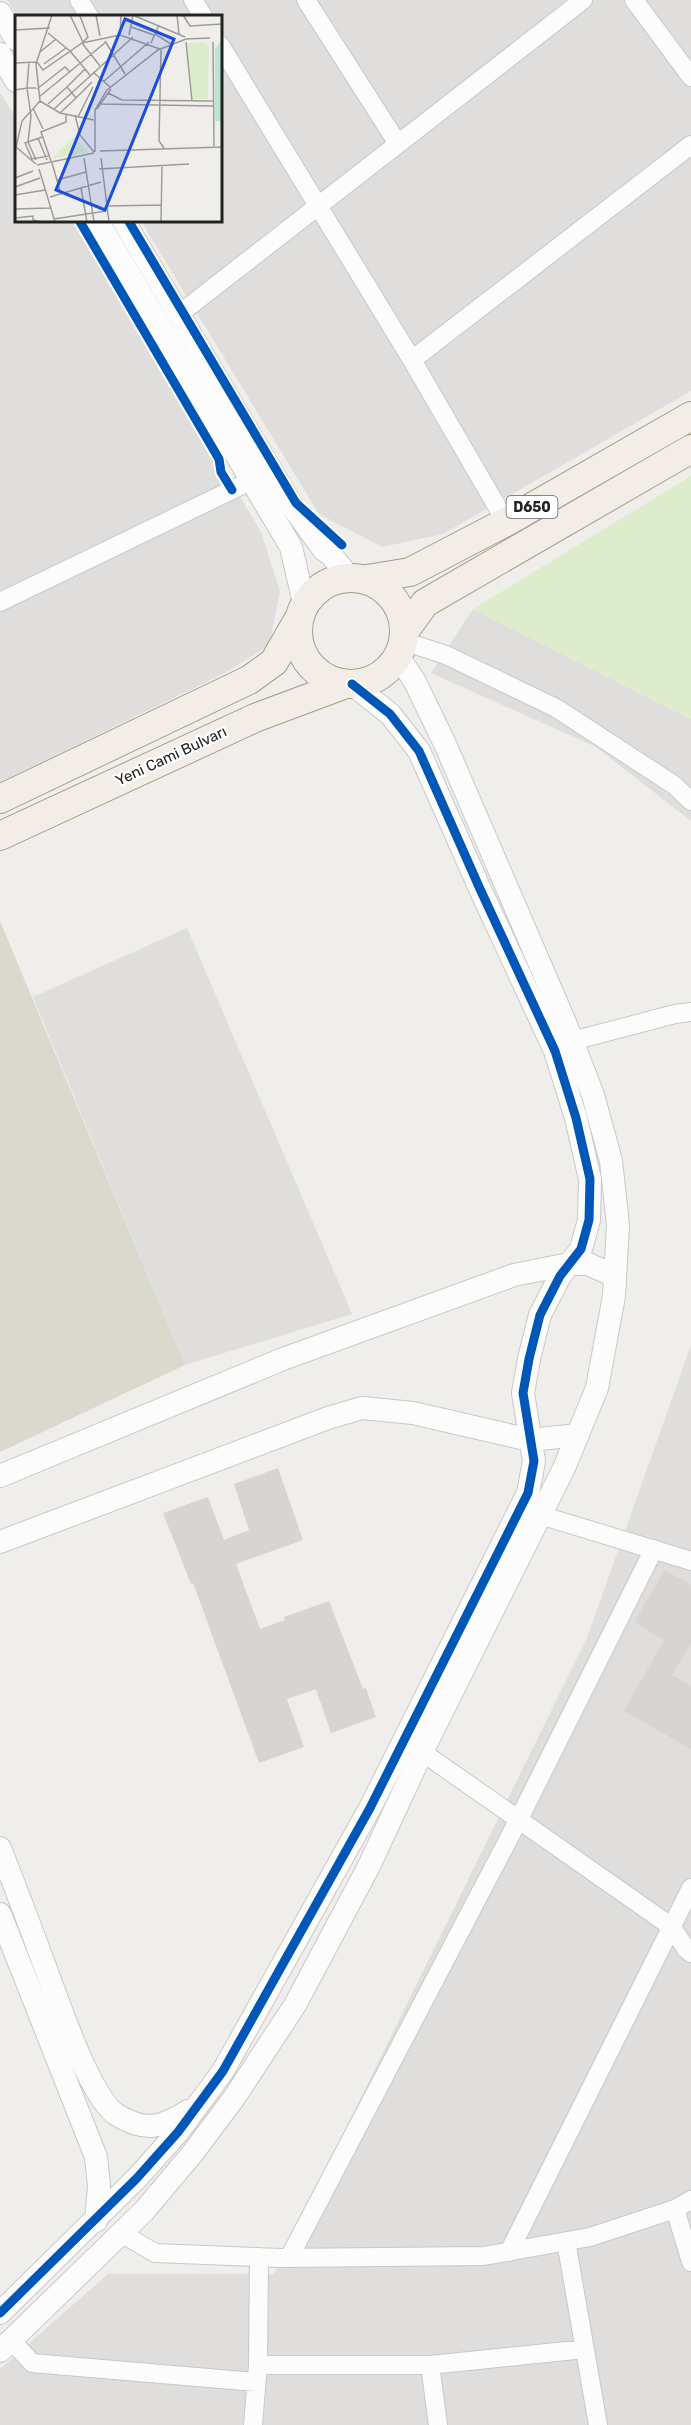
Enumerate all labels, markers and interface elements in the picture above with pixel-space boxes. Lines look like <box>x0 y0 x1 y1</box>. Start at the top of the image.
inset map <box>15 15 222 222</box>
road number: D650 <box>506 496 558 518</box>
street label: Yeni Cami Bulvarı <box>113 722 229 790</box>

